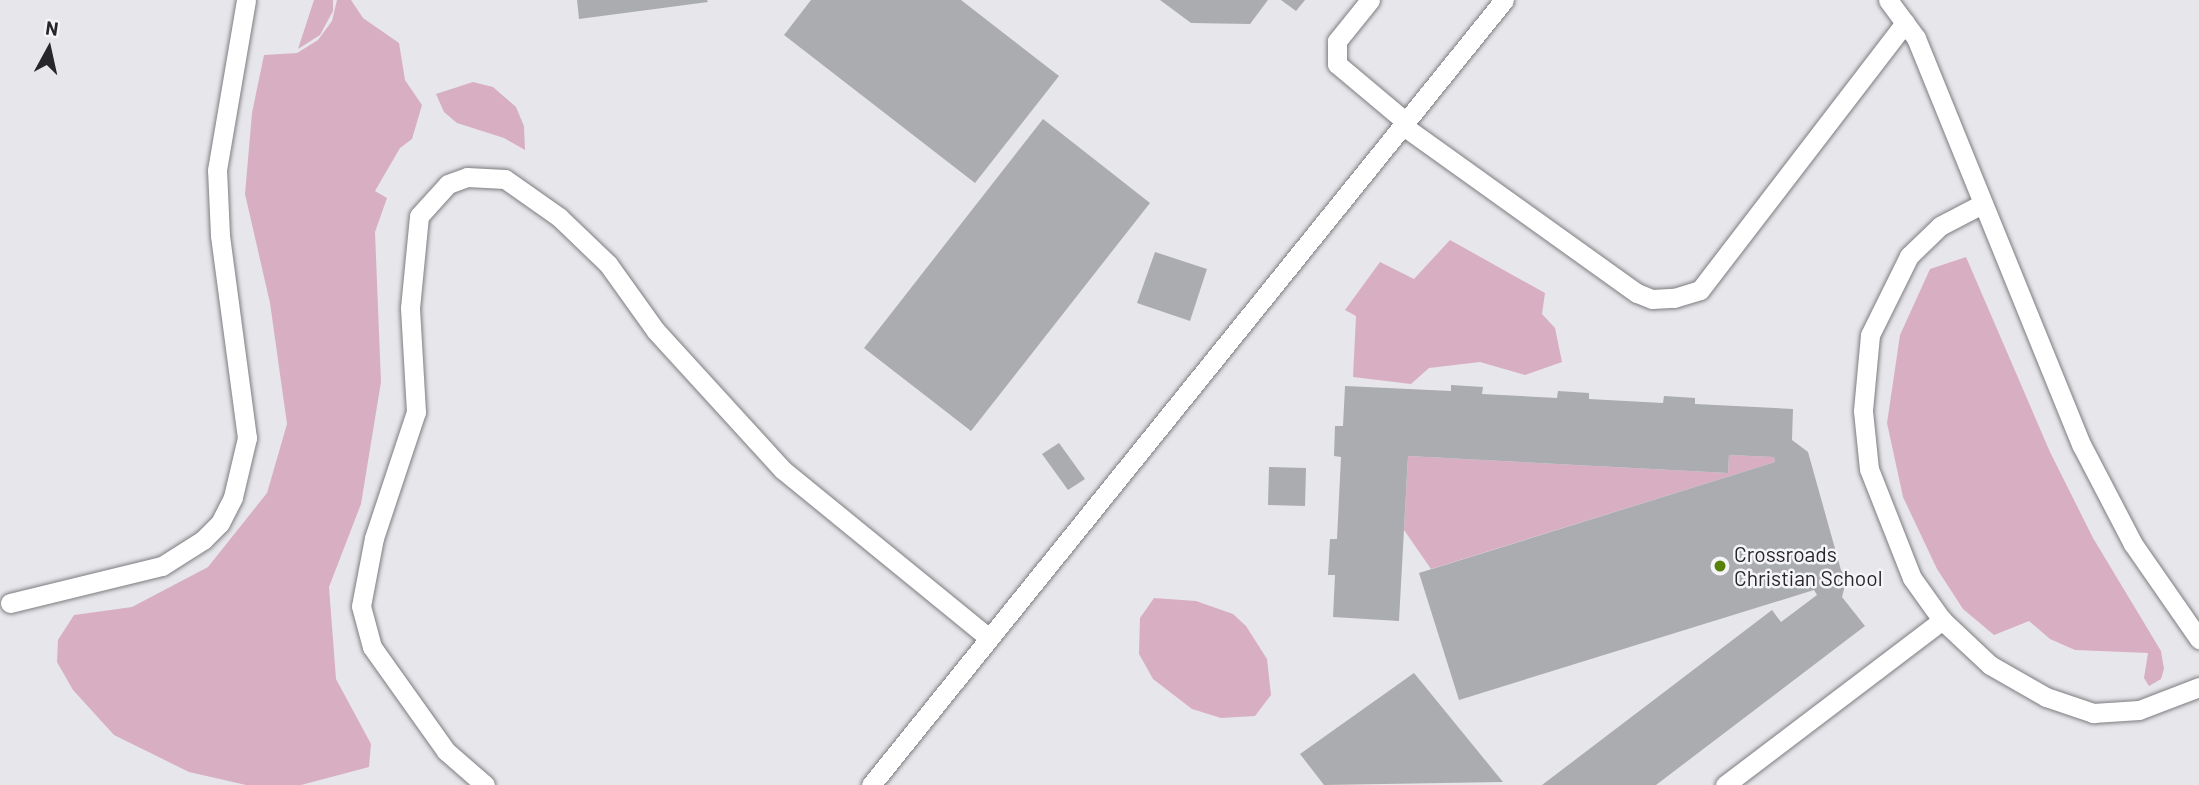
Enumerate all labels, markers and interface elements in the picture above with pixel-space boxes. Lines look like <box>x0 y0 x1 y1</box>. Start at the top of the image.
north arrow <box>14 14 84 84</box>
text: N <box>44 15 60 40</box>
place label: Crossroads Christian School <box>1734 541 1882 591</box>
marker: Crossroads Christian School <box>1712 558 1728 574</box>

